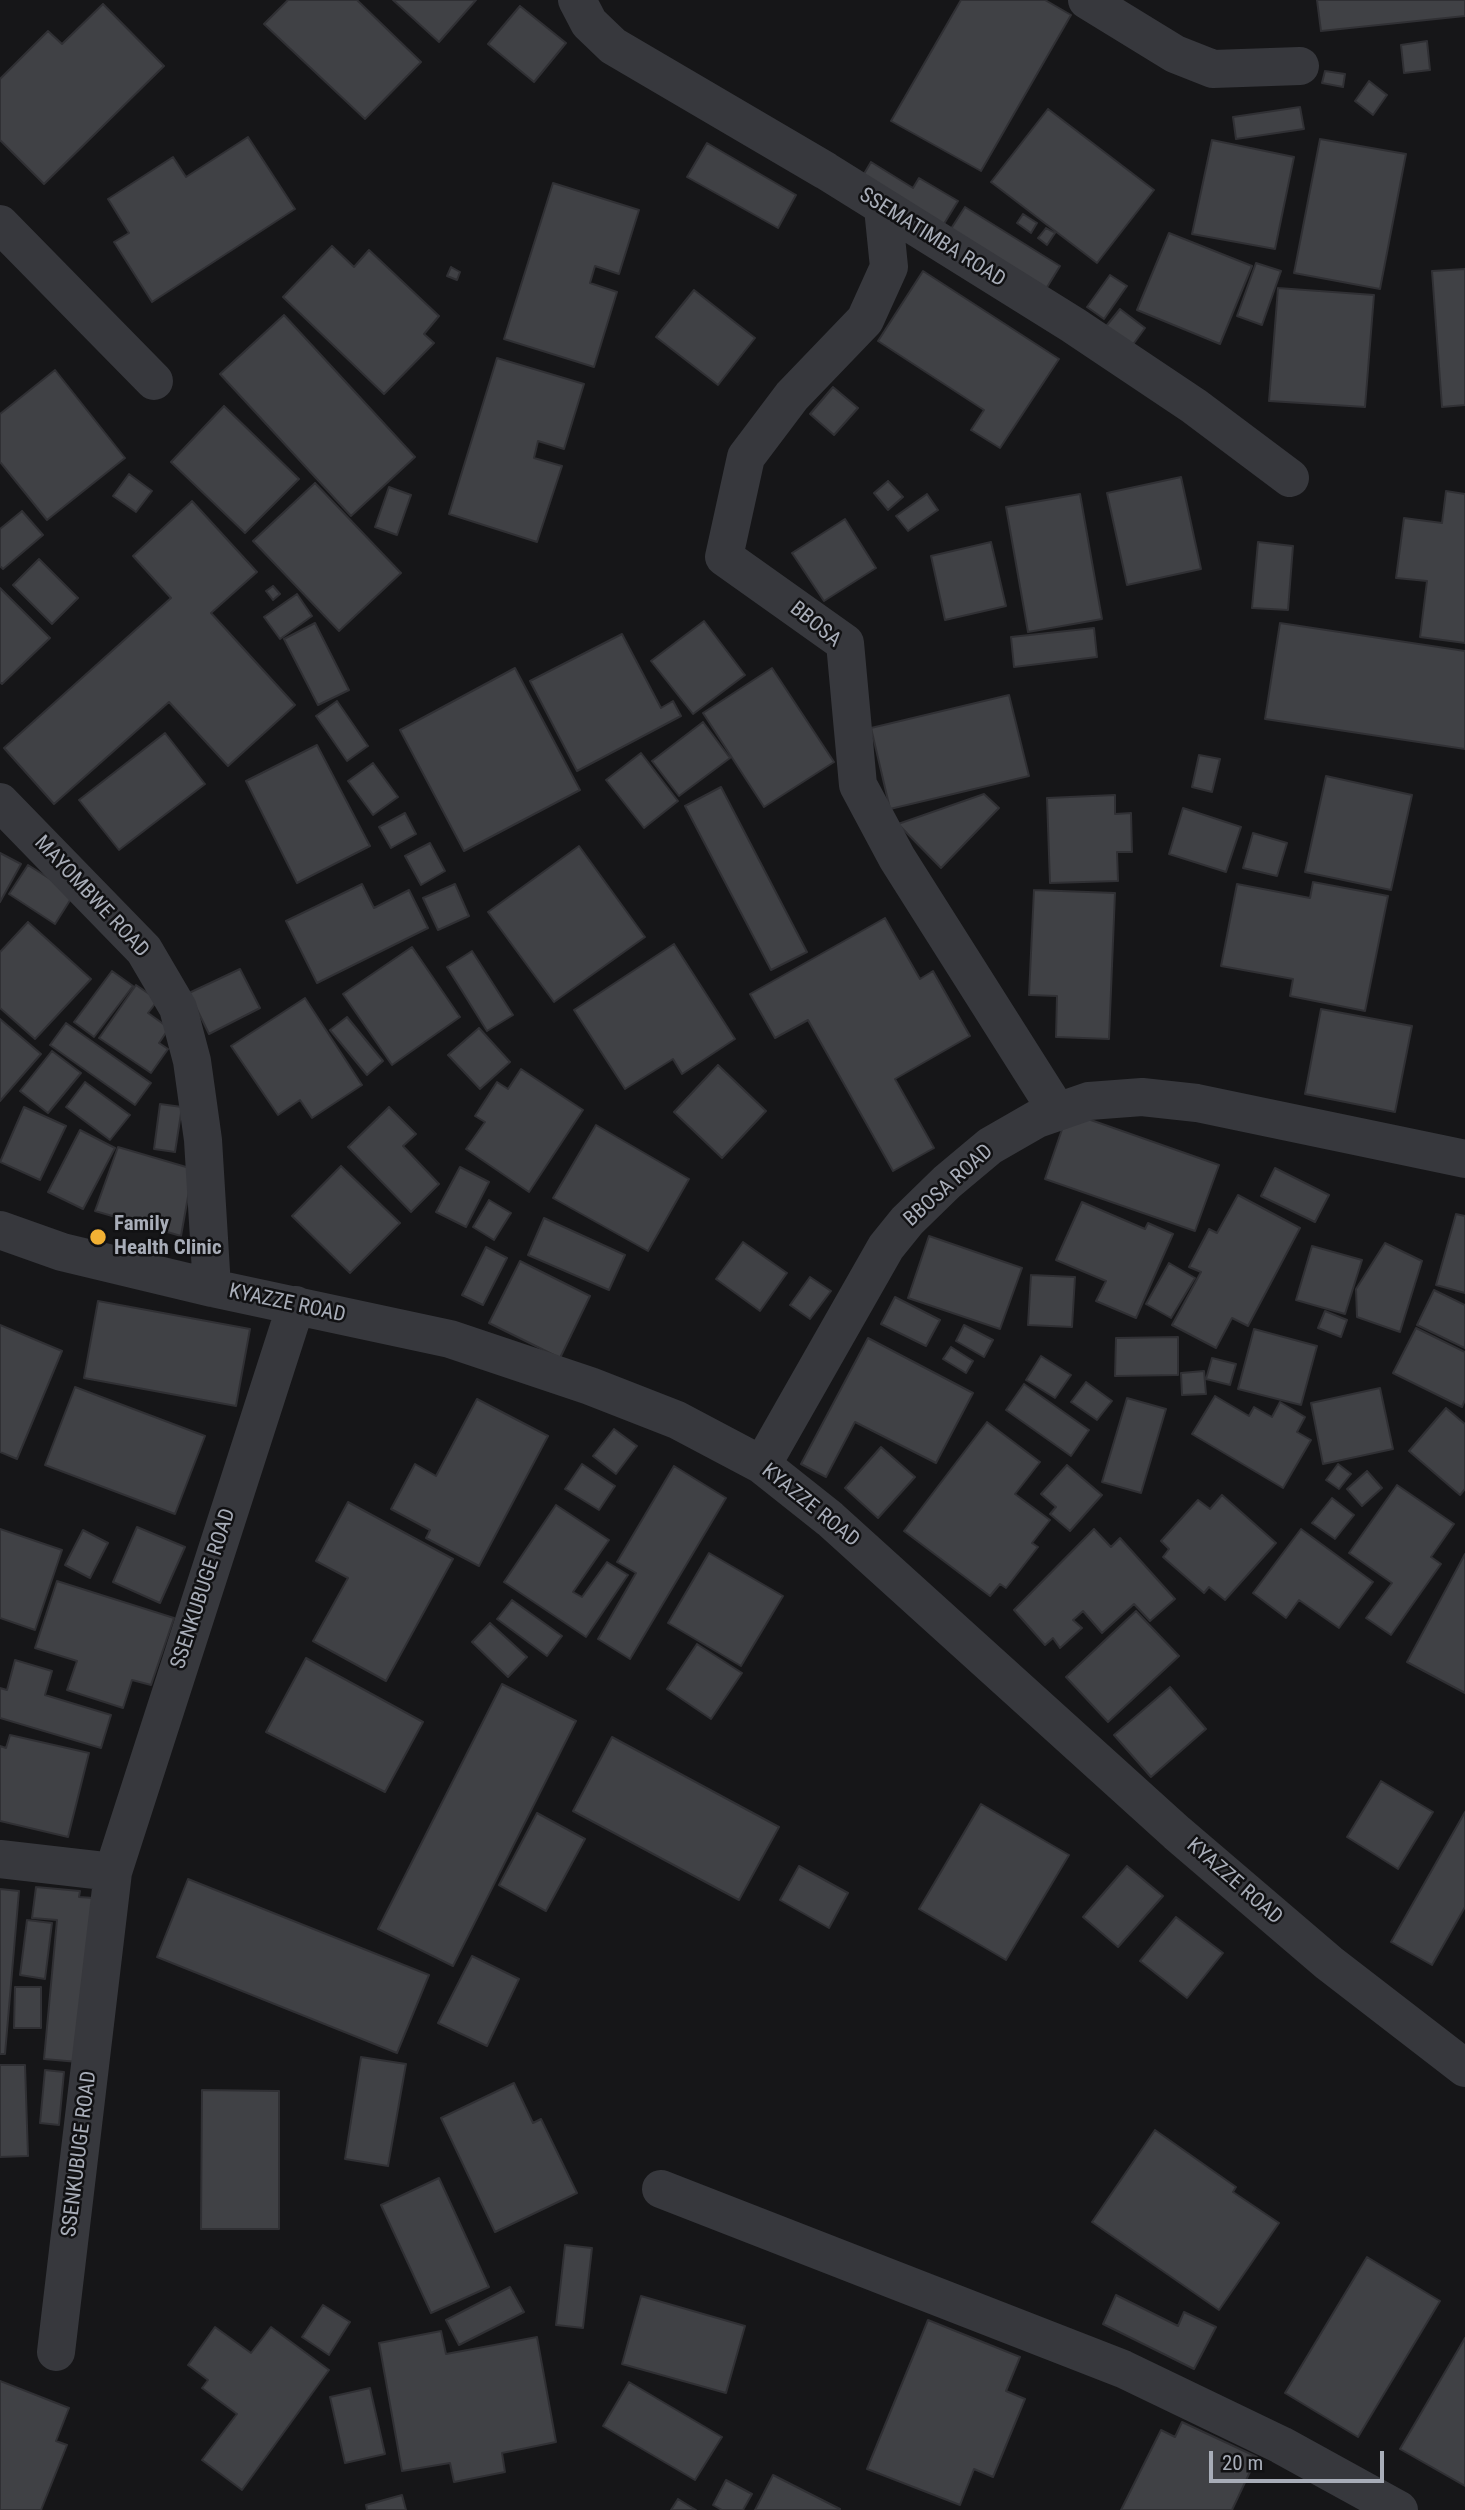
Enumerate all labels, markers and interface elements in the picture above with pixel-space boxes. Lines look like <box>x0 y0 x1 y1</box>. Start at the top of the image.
street label: SSEMATIMBA ROAD <box>854 183 1010 293</box>
street label: BBOSA <box>784 597 846 653</box>
street label: MAYOMBWE ROAD <box>28 831 154 963</box>
street label: BBOSA ROAD <box>899 1139 999 1233</box>
place label: Family Health Clinic <box>114 1212 222 1262</box>
marker: Family Health Clinic <box>88 1227 108 1247</box>
street label: KYAZZE ROAD <box>226 1279 348 1329</box>
street label: KYAZZE ROAD <box>756 1459 864 1553</box>
street label: SSENKUBUGE ROAD <box>166 1506 242 1672</box>
street label: KYAZZE ROAD <box>1181 1834 1287 1930</box>
street label: SSENKUBUGE ROAD <box>57 2070 103 2238</box>
scale bar <box>1213 2436 1388 2480</box>
text: 20 m <box>1222 2451 1263 2475</box>

